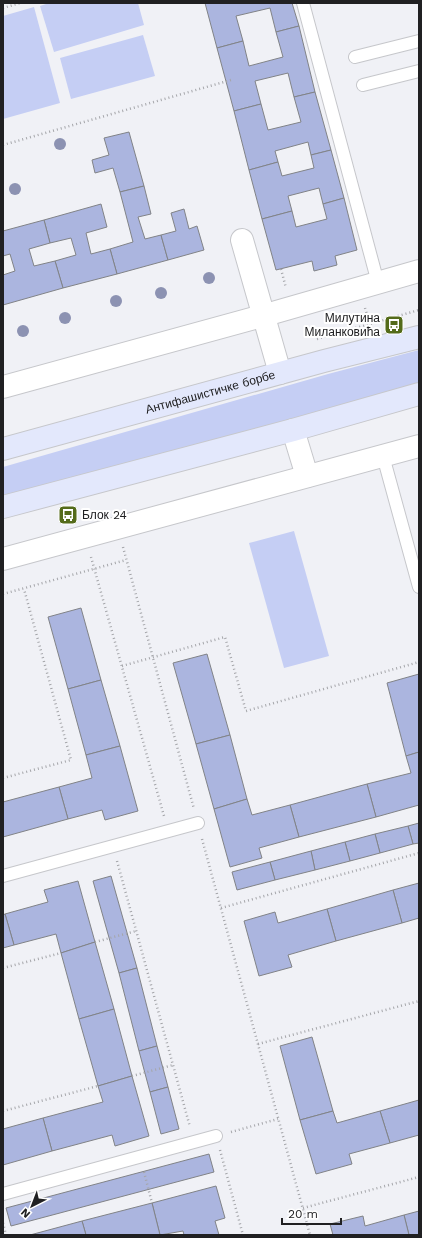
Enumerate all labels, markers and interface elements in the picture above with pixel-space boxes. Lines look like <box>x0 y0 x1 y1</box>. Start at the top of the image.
place label: Милутина Миланковића <box>305 311 380 339</box>
bus stop icon: Милутина Миланковића <box>383 314 405 336</box>
street label: Антифашистичке борбе <box>144 368 277 417</box>
bus stop icon: Блок 24 <box>57 504 79 526</box>
place label: Блок 24 <box>82 508 127 522</box>
north arrow <box>12 1186 52 1226</box>
scale bar <box>282 1200 341 1226</box>
text: N <box>18 1206 33 1221</box>
text: 20 m <box>288 1207 318 1221</box>

